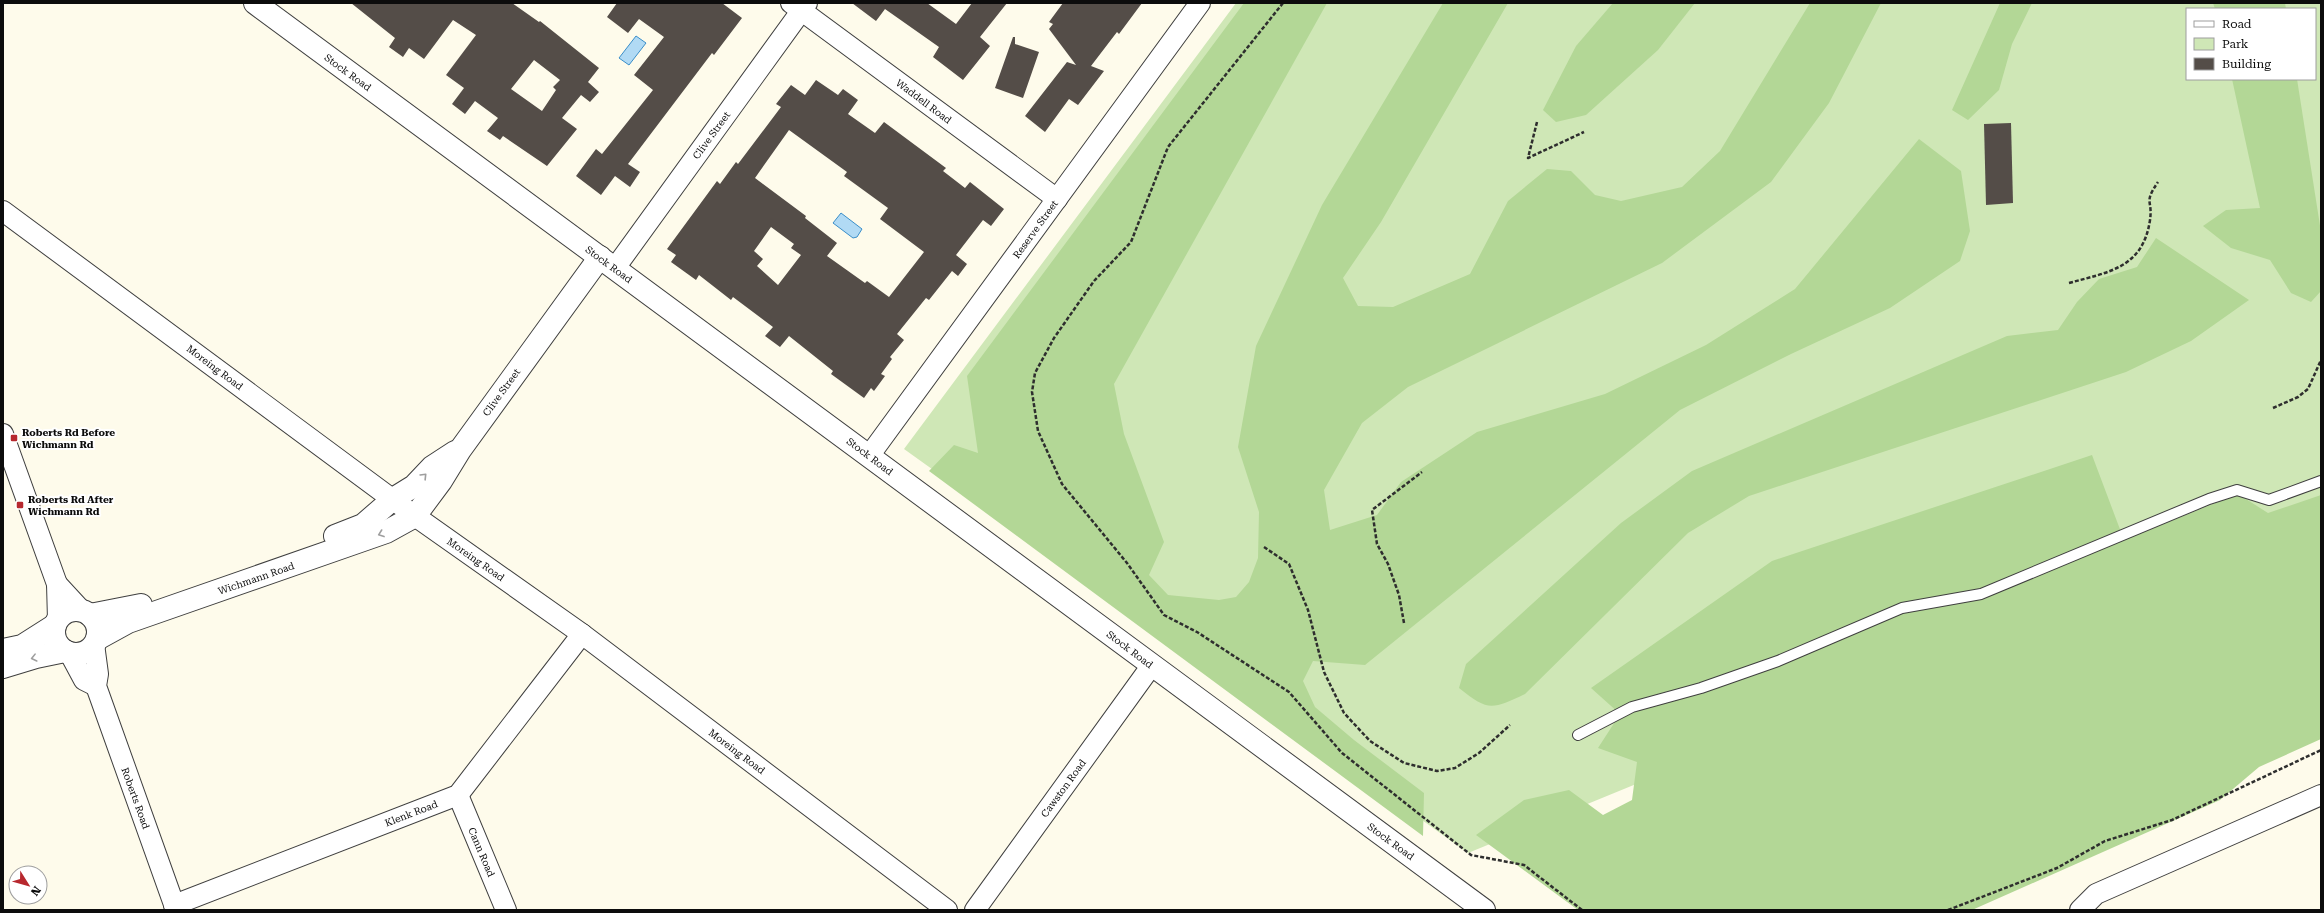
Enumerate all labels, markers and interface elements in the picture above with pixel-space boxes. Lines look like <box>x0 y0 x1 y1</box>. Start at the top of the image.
legend <box>2186 8 2316 80</box>
text: Road <box>2222 17 2252 31</box>
text: Park <box>2222 37 2249 51</box>
street label: Stock Road <box>322 52 374 93</box>
text: Building <box>2222 57 2271 71</box>
street label: Waddell Road <box>894 77 954 126</box>
street label: Clive Street <box>691 109 732 161</box>
street label: Reserve Street <box>1011 198 1060 260</box>
street label: Stock Road <box>583 244 635 285</box>
street label: Moreing Road <box>184 343 245 392</box>
street label: Clive Street <box>481 366 522 418</box>
place label: Roberts Rd Before Wichmann Rd <box>22 427 115 450</box>
marker: Roberts Rd Before Wichmann Rd <box>9 433 19 443</box>
street label: Stock Road <box>844 435 895 478</box>
one-way arrow <box>419 473 427 481</box>
place label: Roberts Rd After Wichmann Rd <box>28 494 114 517</box>
marker: Roberts Rd After Wichmann Rd <box>15 500 25 510</box>
one-way arrow <box>377 530 384 538</box>
street label: Moreing Road <box>445 536 507 584</box>
street label: Wichmann Road <box>217 560 296 597</box>
street label: Stock Road <box>1104 628 1155 671</box>
one-way arrow <box>30 653 37 661</box>
street label: Moreing Road <box>706 727 767 776</box>
street label: Cawston Road <box>1039 757 1088 819</box>
street label: Roberts Road <box>119 766 152 831</box>
street label: Klenk Road <box>383 798 440 829</box>
street label: Stock Road <box>1365 821 1417 862</box>
street label: Cann Road <box>466 826 497 879</box>
north arrow <box>8 865 48 905</box>
text: N <box>28 883 43 898</box>

